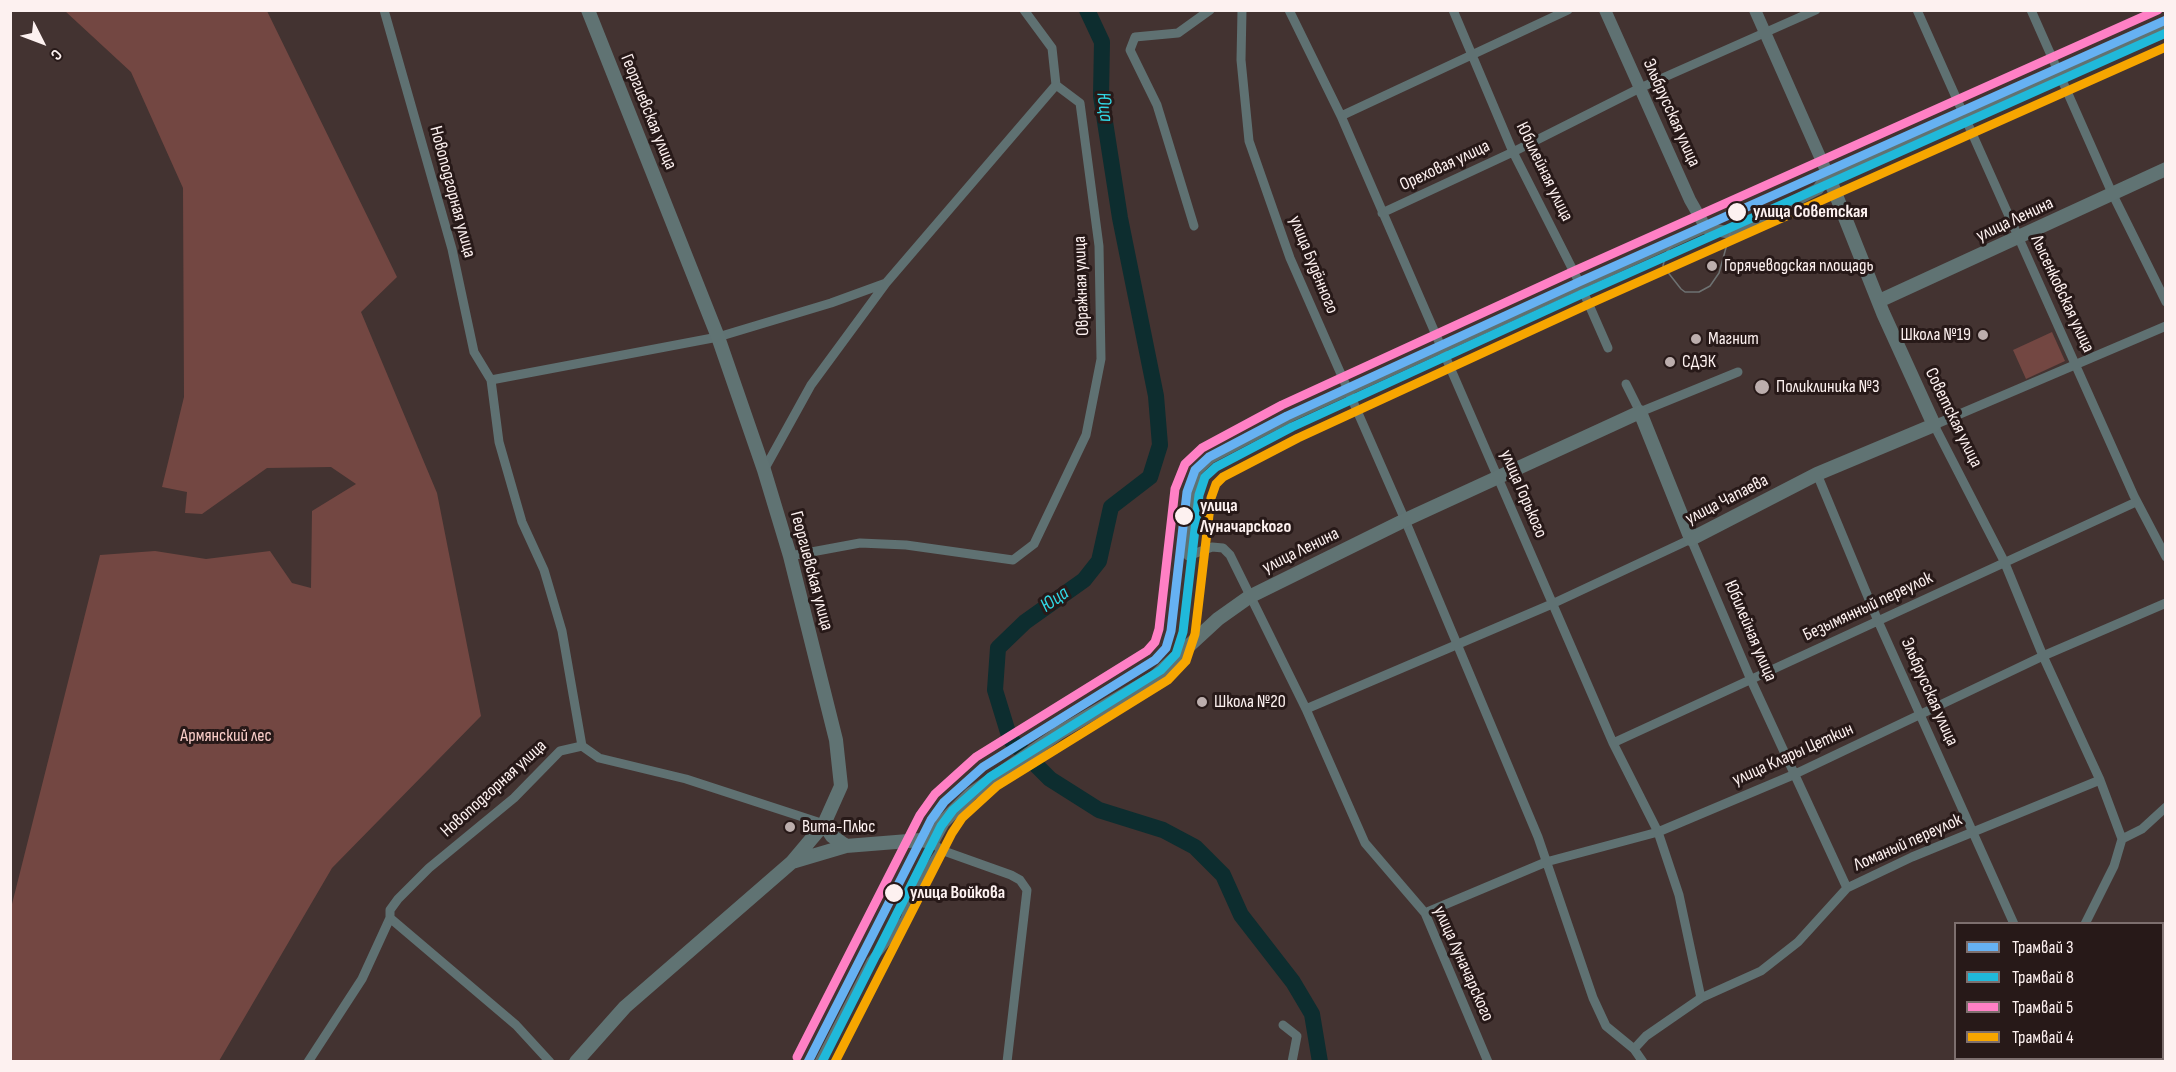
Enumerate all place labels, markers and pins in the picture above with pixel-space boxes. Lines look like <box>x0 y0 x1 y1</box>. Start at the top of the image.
marker: улица Советская <box>1726 201 1748 223</box>
place label: улица Советская <box>1753 201 1868 223</box>
place label: Горячеводская площадь <box>1724 255 1874 277</box>
marker: Горячеводская площадь <box>1705 259 1719 273</box>
place label: Школа №19 <box>1900 324 1971 346</box>
place label: Магнит <box>1708 328 1759 350</box>
marker: Школа №19 <box>1976 328 1990 342</box>
marker: Магнит <box>1689 332 1703 346</box>
place label: СДЭК <box>1682 351 1716 373</box>
marker: СДЭК <box>1663 355 1677 369</box>
place label: Поликлиника №3 <box>1776 376 1880 398</box>
marker: Поликлиника №3 <box>1753 378 1771 396</box>
place label: улица Луначарского <box>1200 495 1291 538</box>
marker: улица Луначарского <box>1173 505 1195 527</box>
place label: Школа №20 <box>1214 691 1286 713</box>
marker: Школа №20 <box>1195 695 1209 709</box>
place label: Вита-Плюс <box>802 816 875 838</box>
marker: Вита-Плюс <box>783 820 797 834</box>
marker: улица Войкова <box>883 882 905 904</box>
place label: улица Войкова <box>910 882 1005 904</box>

